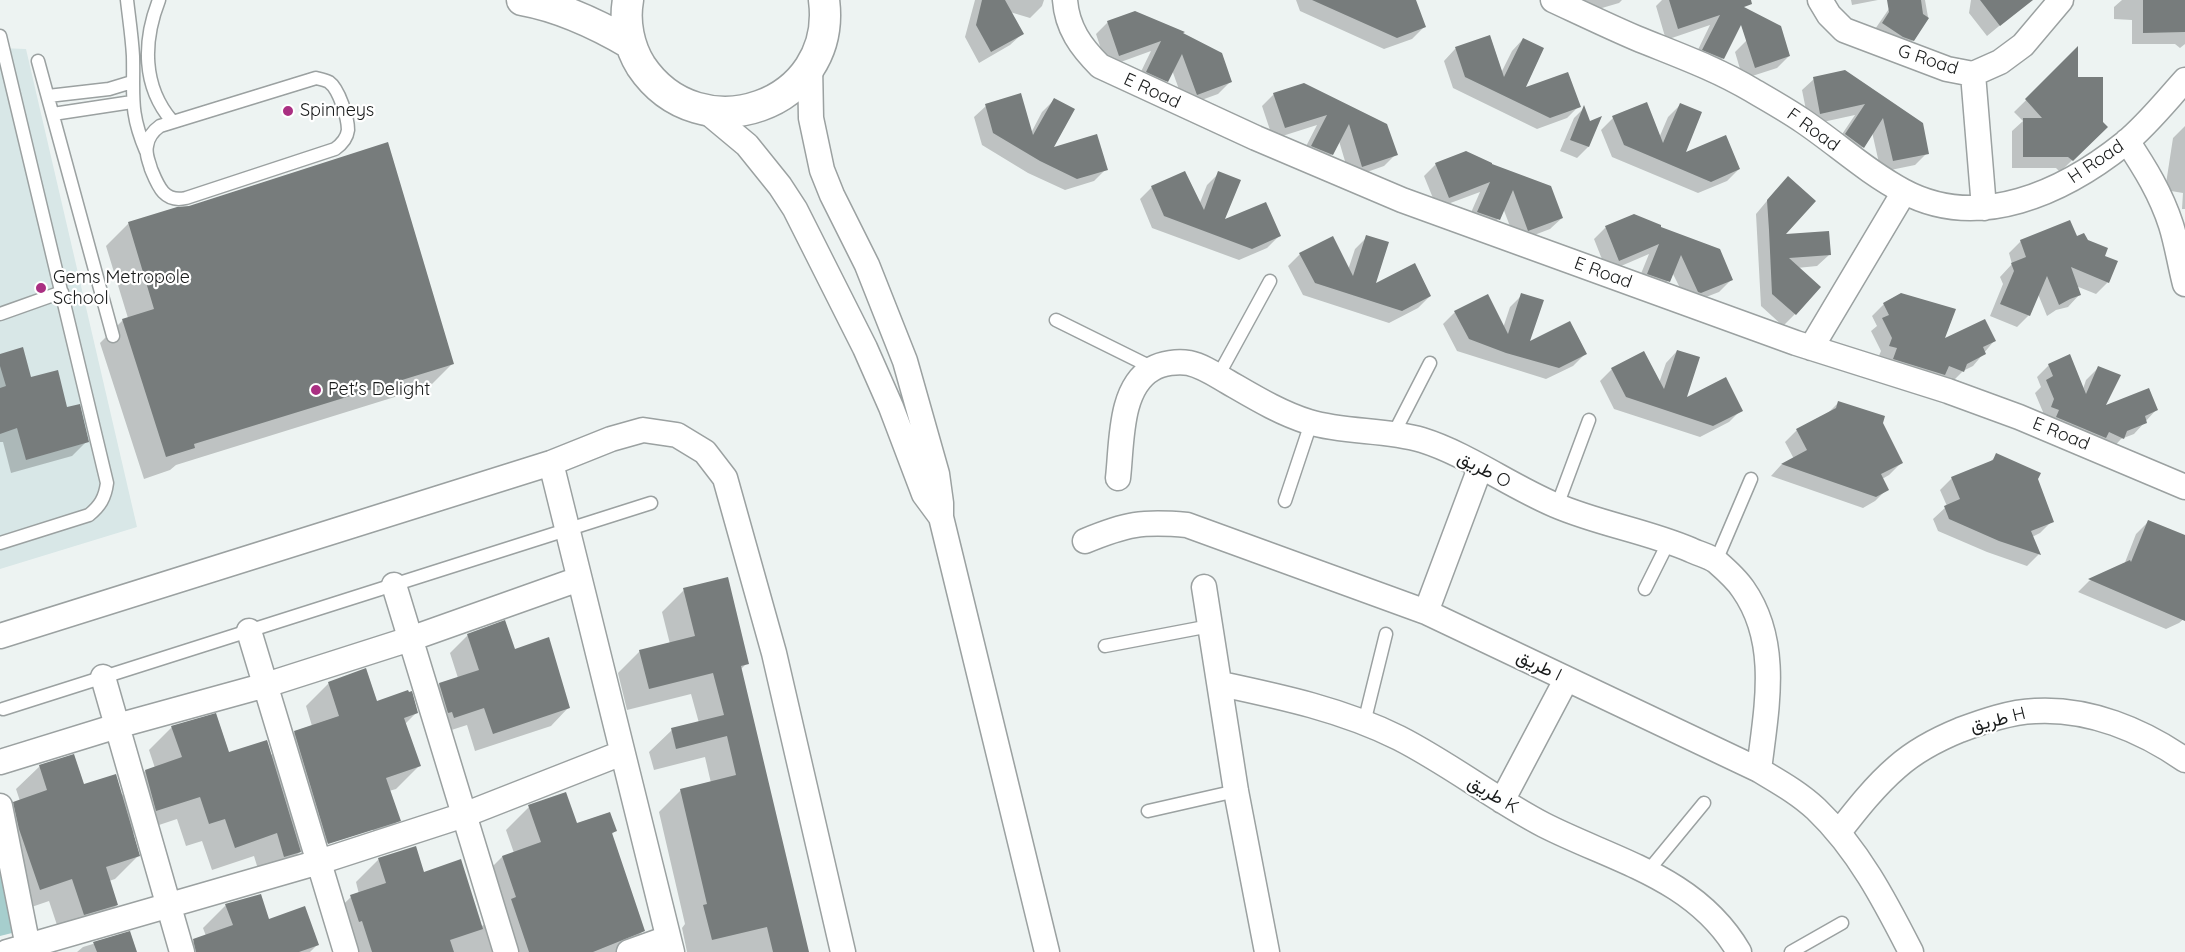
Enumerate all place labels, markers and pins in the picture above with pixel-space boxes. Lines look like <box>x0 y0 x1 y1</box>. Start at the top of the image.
place label: Spinneys <box>300 100 374 122</box>
marker: Spinneys <box>281 104 295 118</box>
place label: Gems Metropole School <box>53 267 190 310</box>
marker: Gems Metropole School <box>34 281 48 295</box>
place label: Pet's Delight <box>328 379 430 401</box>
marker: Pet's Delight <box>309 383 323 397</box>

